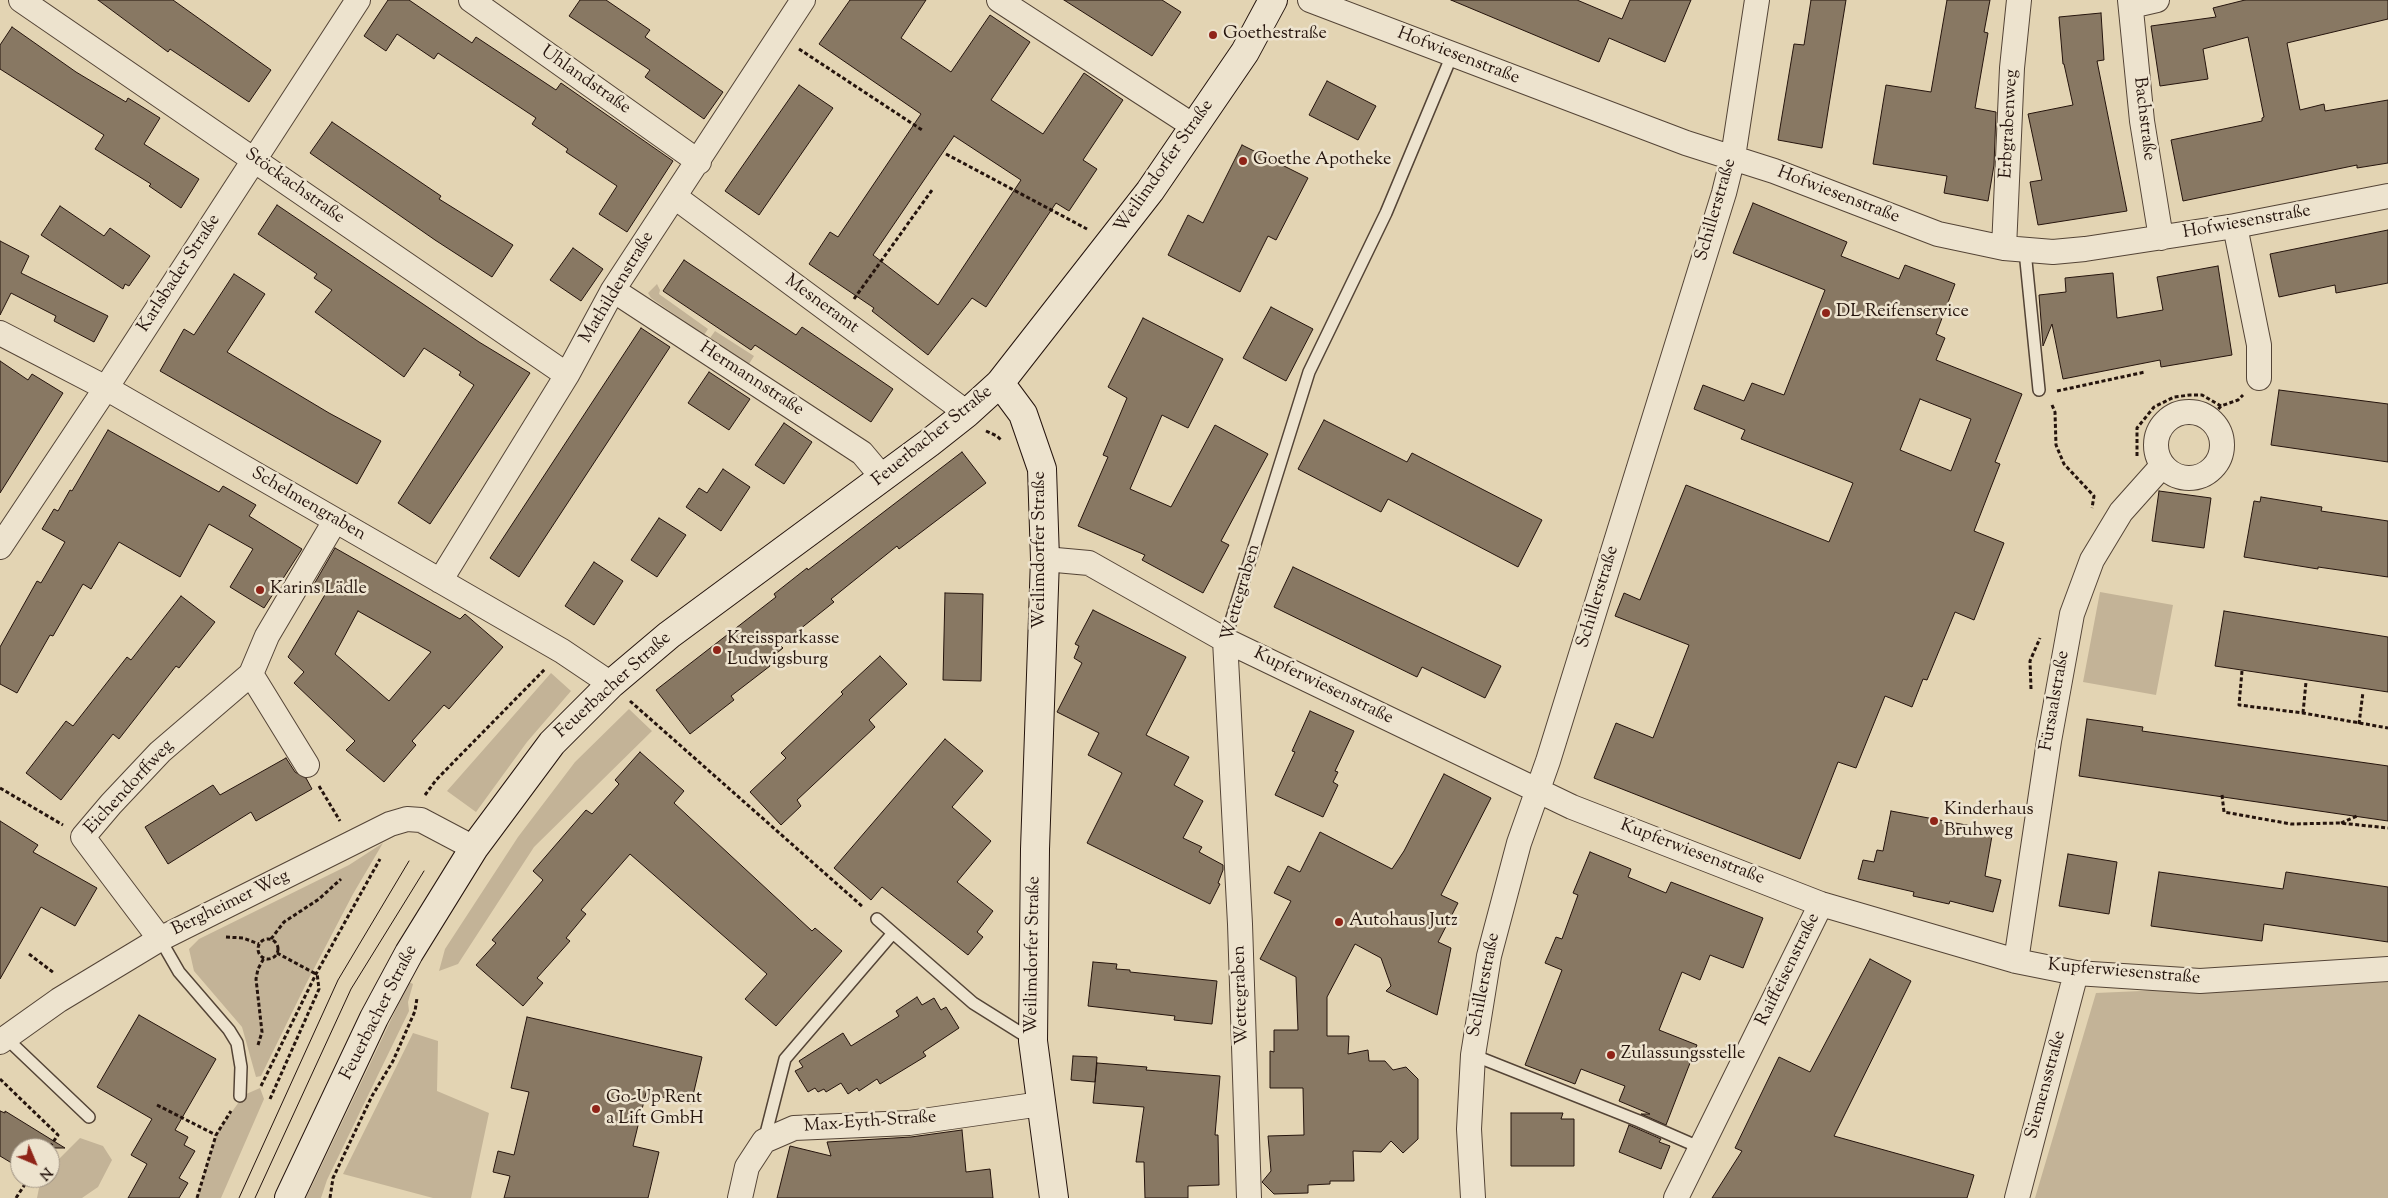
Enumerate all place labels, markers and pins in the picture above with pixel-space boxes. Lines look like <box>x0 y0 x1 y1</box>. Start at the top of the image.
place label: Goethestraße <box>1223 24 1327 46</box>
marker: Goethestraße <box>1207 29 1219 41</box>
place label: Goethe Apotheke <box>1253 150 1392 172</box>
marker: Goethe Apotheke <box>1237 155 1249 167</box>
place label: DL Reifenservice <box>1836 302 1969 324</box>
marker: DL Reifenservice <box>1820 307 1832 319</box>
place label: Karins Lädle <box>270 579 367 601</box>
marker: Karins Lädle <box>254 584 266 596</box>
place label: Kreissparkasse Ludwigsburg <box>727 629 839 672</box>
marker: Kreissparkasse Ludwigsburg <box>711 644 723 656</box>
place label: Kinderhaus Bruhweg <box>1944 800 2034 842</box>
marker: Kinderhaus Bruhweg <box>1928 815 1940 827</box>
place label: Autohaus Jutz <box>1349 911 1458 933</box>
marker: Autohaus Jutz <box>1333 916 1345 928</box>
place label: Zulassungsstelle <box>1621 1044 1745 1066</box>
marker: Zulassungsstelle <box>1605 1049 1617 1061</box>
place label: Go-Up Rent a Lift GmbH <box>606 1088 704 1130</box>
marker: Go-Up Rent a Lift GmbH <box>590 1103 602 1115</box>

